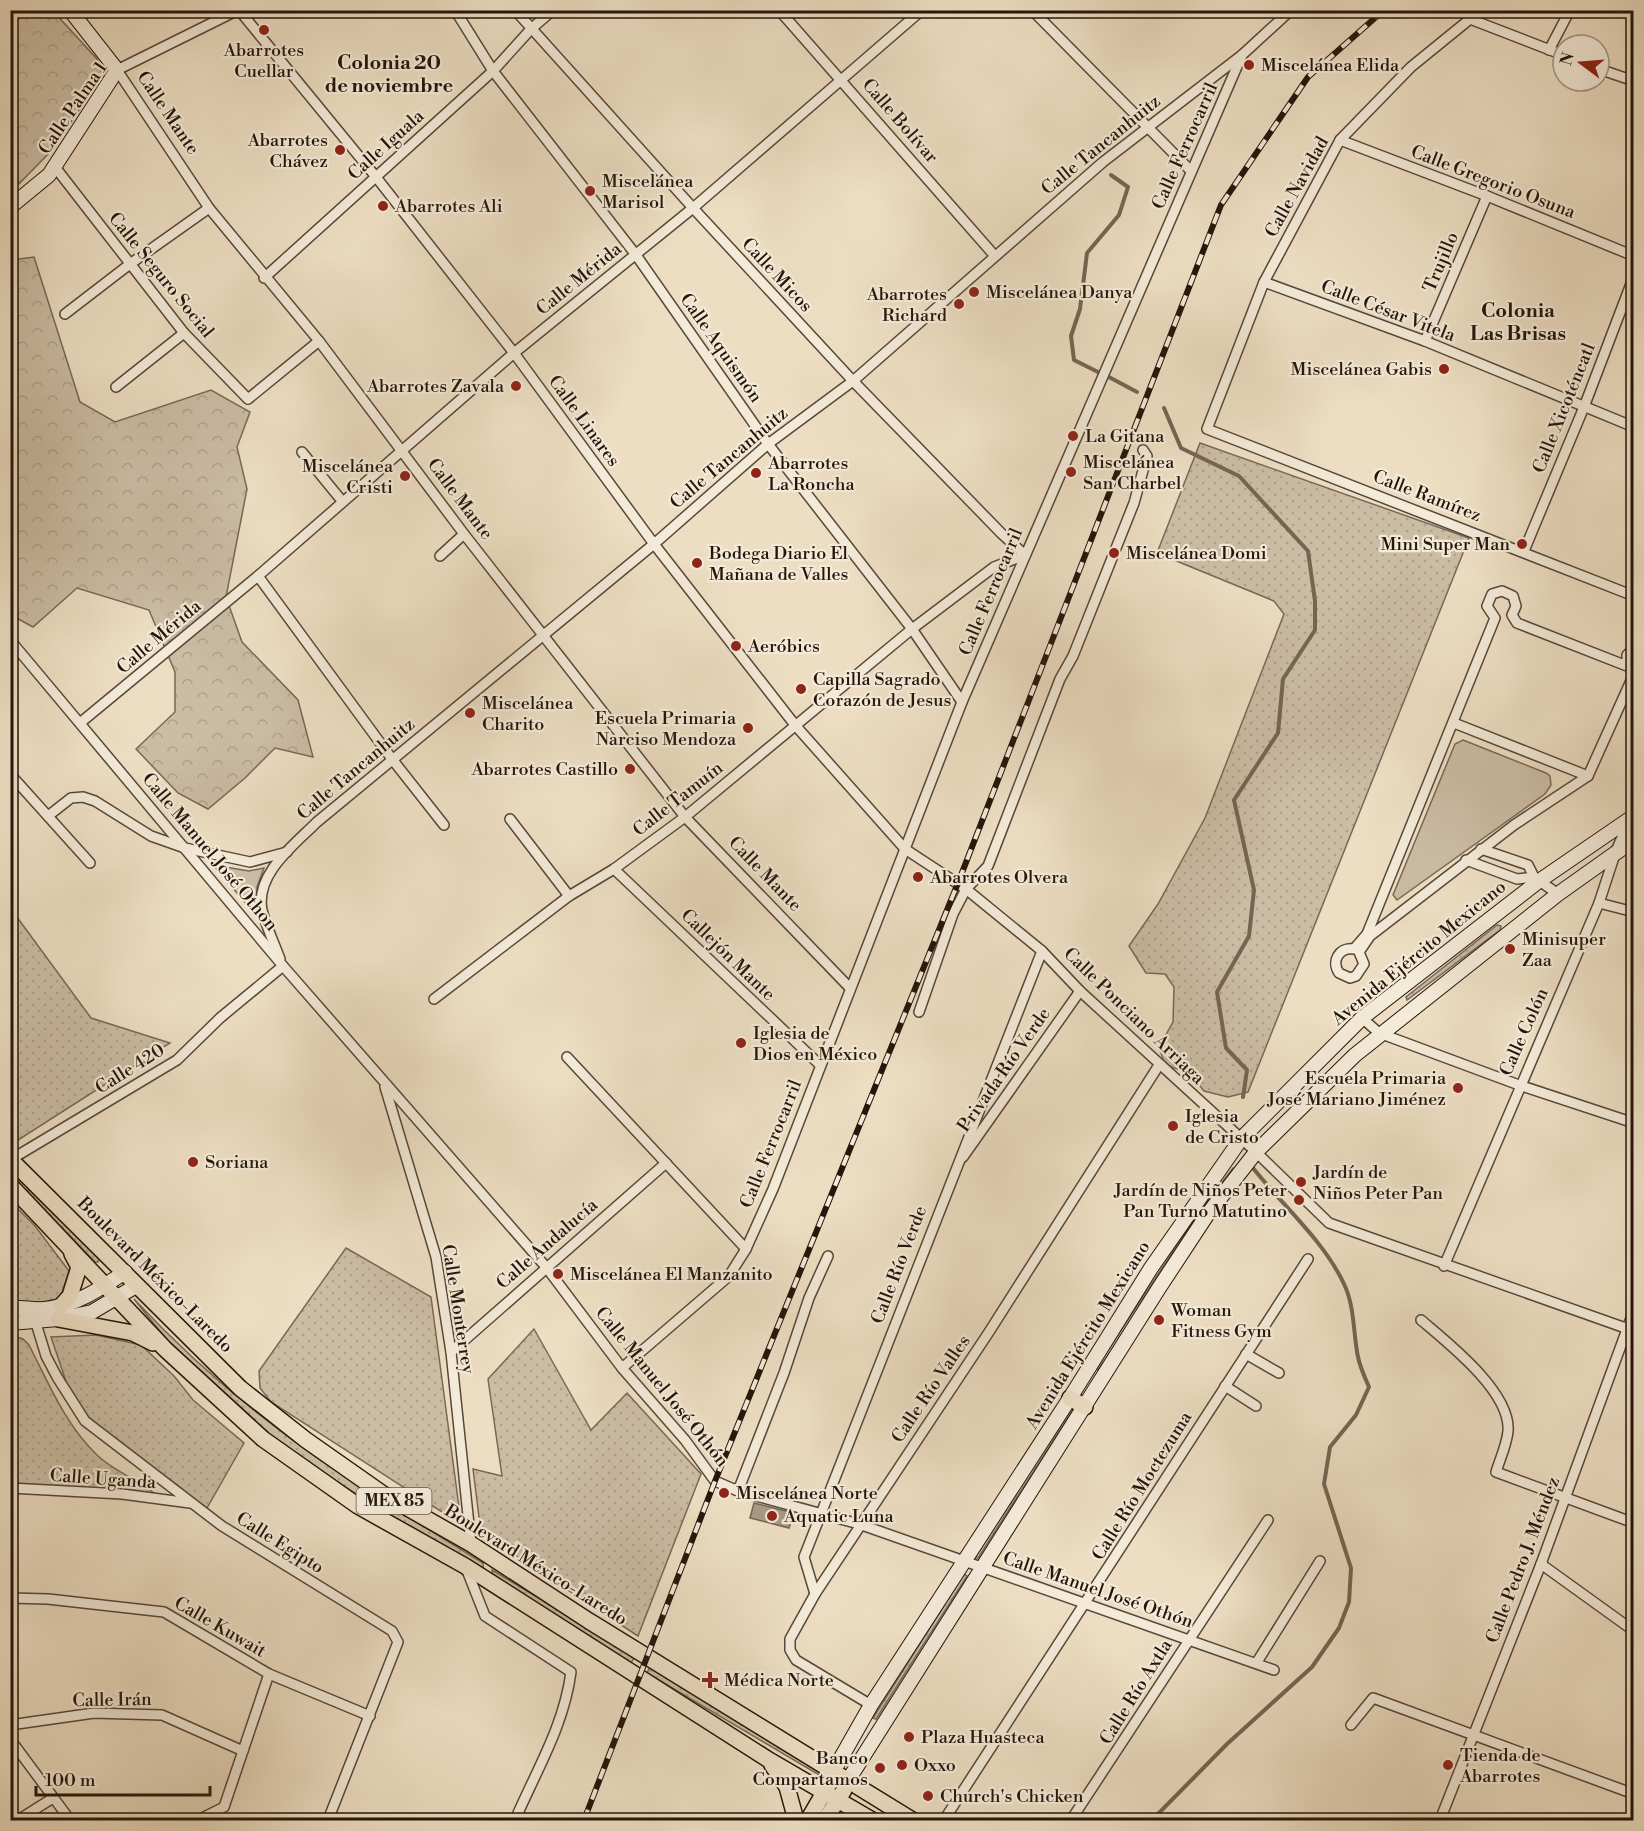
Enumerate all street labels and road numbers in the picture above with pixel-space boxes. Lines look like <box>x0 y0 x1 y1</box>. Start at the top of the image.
street label: Calle Palma 1 <box>34 57 113 159</box>
street label: Calle Mante <box>132 67 204 159</box>
street label: Calle Bolívar <box>857 74 943 168</box>
street label: Calle Ferrocarril <box>1147 79 1223 213</box>
street label: Calle Tancanhuitz <box>1037 90 1165 200</box>
street label: Calle Iguala <box>343 104 430 185</box>
street label: Calle Navidad <box>1260 132 1334 241</box>
street label: Calle Gregorio Osuna <box>1408 140 1579 224</box>
street label: Calle Seguro Social <box>103 207 219 343</box>
street label: Trujillo <box>1418 228 1464 296</box>
street label: Calle Micos <box>737 233 817 317</box>
street label: Calle Mérida <box>532 237 627 320</box>
street label: Calle César Vitela <box>1318 275 1459 348</box>
street label: Calle Aquismón <box>675 289 768 408</box>
street label: Calle Xicoténcatl <box>1527 339 1601 476</box>
street label: Calle Linares <box>543 371 625 471</box>
street label: Calle Tancanhuitz <box>665 402 793 514</box>
street label: Calle Mante <box>422 454 498 544</box>
street label: Calle Ramírez <box>1370 465 1484 527</box>
street label: Calle Ferrocarril <box>954 524 1028 659</box>
street label: Calle Mérida <box>112 594 207 679</box>
street label: Calle Tancanhuitz <box>292 713 420 825</box>
street label: Calle Tamuín <box>628 756 728 841</box>
street label: Calle Manuel José Othon <box>137 768 283 936</box>
street label: Calle Mante <box>723 831 807 917</box>
street label: Avenida Ejército Mexicano <box>1326 876 1511 1031</box>
street label: Callejón Mante <box>676 904 780 1006</box>
street label: Calle Ponciano Arriaga <box>1059 943 1210 1090</box>
street label: Calle Colón <box>1494 984 1554 1079</box>
street label: Privada Río Verde <box>952 1003 1056 1137</box>
street label: Calle 420 <box>91 1039 169 1099</box>
street label: Calle Ferrocarril <box>735 1076 807 1211</box>
street label: Boulevard México-Laredo <box>71 1191 238 1358</box>
street label: Calle Andalucía <box>492 1193 603 1294</box>
street label: Calle Río Verde <box>866 1203 932 1327</box>
street label: Avenida Ejército Mexicano <box>1020 1237 1155 1434</box>
street label: Calle Monterrey <box>436 1243 480 1376</box>
street label: Calle Manuel José Othón <box>590 1302 734 1472</box>
street label: Calle Río Valles <box>886 1331 976 1447</box>
street label: Calle Río Moctezuma <box>1087 1406 1198 1565</box>
street label: Calle Uganda <box>49 1464 158 1494</box>
street label: Calle Pedro J. Méndez <box>1481 1474 1565 1646</box>
road number: MEX 85 <box>356 1488 432 1514</box>
street label: Boulevard México-Laredo <box>439 1499 632 1631</box>
street label: Calle Egipto <box>232 1507 328 1579</box>
street label: Calle Manuel José Othón <box>1000 1547 1196 1633</box>
street label: Calle Kuwait <box>170 1591 271 1663</box>
street label: Calle Río Axtla <box>1095 1634 1178 1749</box>
street label: Calle Irán <box>72 1688 152 1712</box>

